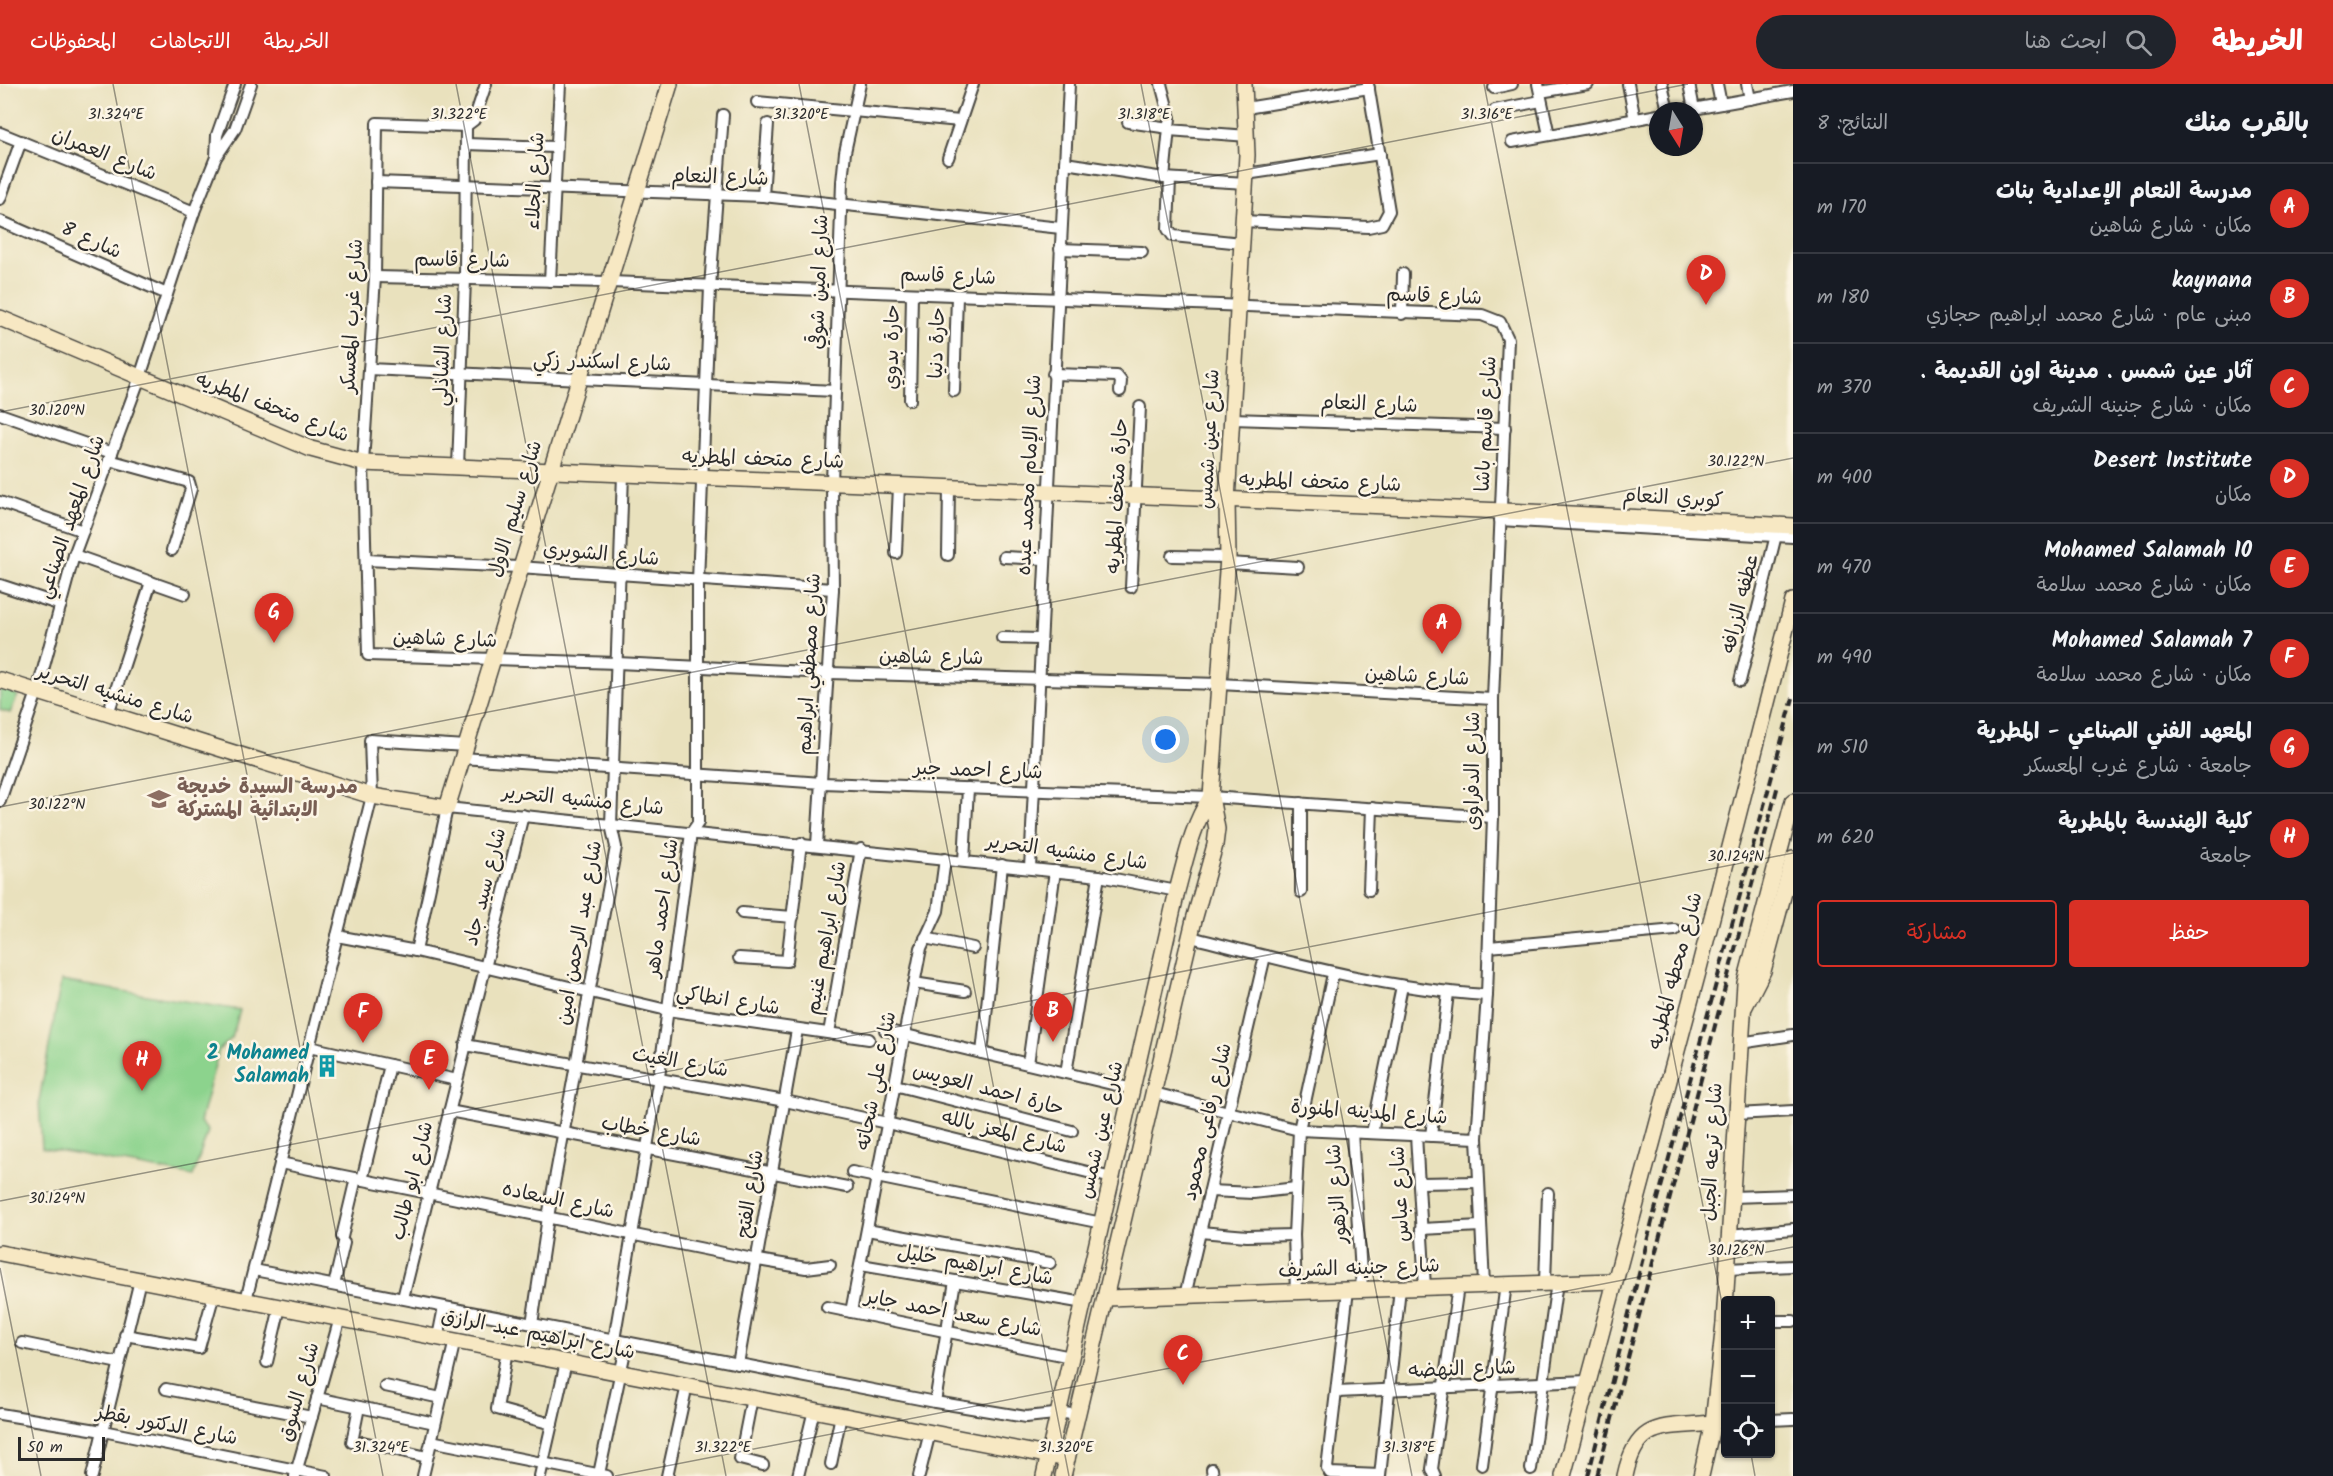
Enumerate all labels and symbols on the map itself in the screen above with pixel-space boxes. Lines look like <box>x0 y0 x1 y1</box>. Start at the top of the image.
north arrow <box>1649 102 1703 156</box>
text: 31.324°E <box>88 103 145 127</box>
text: 31.322°E <box>431 103 489 127</box>
text: 31.320°E <box>773 103 830 127</box>
text: 31.318°E <box>1118 103 1172 127</box>
text: 31.316°E <box>1461 103 1514 127</box>
street label: شارع العمران <box>47 119 161 191</box>
street label: شارع الجلاء <box>517 131 555 231</box>
street label: شارع النعام <box>671 160 769 196</box>
street label: شارع 8 <box>56 213 126 269</box>
street label: شارع امين شوقي <box>802 214 838 350</box>
street label: شارع غرب المعسكر <box>333 238 373 396</box>
street label: شارع قاسم <box>414 244 510 278</box>
pin: D <box>1686 256 1726 305</box>
street label: شارع قاسم <box>900 259 996 295</box>
street label: شارع قاسم <box>1386 279 1482 315</box>
street label: شارع الشاذلي <box>426 293 462 407</box>
street label: حارة بدوي <box>876 304 910 390</box>
street label: حارة دنيا <box>921 307 955 379</box>
street label: شارع اسكندر زكي <box>532 345 672 381</box>
street label: شارع قاسم باشا <box>1467 355 1507 493</box>
street label: شارع متحف المطريه <box>190 364 354 452</box>
street label: شارع عين شمس <box>1190 368 1230 510</box>
street label: شارع الإمام محمد عبده <box>1009 374 1051 576</box>
street label: شارع النعام <box>1320 387 1418 423</box>
text: 30.120°N <box>29 399 85 423</box>
street label: حارة متحف المطريه <box>1098 417 1138 575</box>
street label: شارع المعهد الصناعي <box>29 431 115 603</box>
street label: شارع سليم الاول <box>480 436 552 582</box>
street label: شارع متحف المطريه <box>681 441 845 479</box>
text: 30.122°N <box>1707 450 1765 474</box>
street label: شارع متحف المطريه <box>1238 464 1402 502</box>
street label: كوبري النعام <box>1622 480 1724 518</box>
street label: شارع الشوبري <box>542 534 660 576</box>
street label: عطفه الزرافه <box>1713 551 1769 657</box>
street label: شارع مصطفي ابراهيم <box>789 572 831 756</box>
pin: G <box>254 594 294 643</box>
pin: A <box>1422 604 1462 654</box>
street label: شارع شاهين <box>392 622 498 658</box>
street label: شارع شاهين <box>878 641 984 675</box>
street label: شارع منشيه التحرير <box>31 655 197 734</box>
street label: شارع شاهين <box>1364 658 1470 696</box>
street label: شارع الدفراوى <box>1458 711 1490 831</box>
your location <box>1151 725 1180 754</box>
street label: شارع احمد جبر <box>911 753 1043 789</box>
place label: مدرسة السيدة خديجة الابتدائية المشتركة <box>177 772 358 827</box>
street label: شارع منشيه التحرير <box>499 776 665 825</box>
school or university icon: مدرسة السيدة خديجة الابتدائية المشتركة <box>146 786 172 812</box>
text: 30.122°N <box>28 793 86 817</box>
street label: شارع سيد جاد <box>456 825 516 949</box>
street label: شارع منشيه التحرير <box>983 826 1149 880</box>
street label: شارع احمد ماهر <box>637 837 689 981</box>
street label: شارع عبد الرحمن امين <box>548 838 612 1028</box>
text: 30.124°N <box>1708 845 1764 869</box>
street label: شارع ابراهيم غنيم <box>798 859 856 1017</box>
street label: شارع محطه المطريه <box>1640 889 1712 1053</box>
street label: شارع انطاكي <box>674 977 782 1025</box>
pin: B <box>1034 992 1072 1042</box>
pin: F <box>344 994 382 1043</box>
street label: شارع علي شحاته <box>848 1009 906 1153</box>
place label: 2 Mohamed Salamah <box>207 1038 310 1093</box>
street label: شارع الغيث <box>629 1039 731 1087</box>
pin: E <box>410 1040 448 1090</box>
street label: شارع رفاعى محمود <box>1174 1040 1242 1204</box>
pin: H <box>122 1042 162 1091</box>
building icon: 2 Mohamed Salamah <box>314 1053 340 1079</box>
street label: حارة احمد العويس <box>909 1054 1067 1126</box>
street label: شارع عين شمس <box>1071 1058 1133 1202</box>
street label: شارع ترعه الجبل <box>1693 1082 1733 1222</box>
street label: شارع المدينه المنورة <box>1289 1092 1449 1134</box>
street label: شارع المعز بالله <box>938 1102 1070 1164</box>
street label: شارع خطاب <box>599 1107 703 1157</box>
street label: شارع ابو طالب <box>383 1118 443 1244</box>
street label: شارع الزهور <box>1319 1143 1358 1246</box>
street label: شارع عباس <box>1383 1145 1419 1243</box>
street label: شارع الفتح <box>728 1148 774 1240</box>
street label: شارع السعاده <box>499 1174 617 1228</box>
text: 30.124°N <box>29 1187 85 1211</box>
street label: شارع ابراهيم خليل <box>894 1237 1056 1295</box>
text: 30.126°N <box>1708 1239 1764 1263</box>
street label: شارع جنينه الشريف <box>1278 1250 1440 1288</box>
street label: شارع سعد احمد جابر <box>860 1281 1044 1347</box>
street label: شارع ابراهيم عبد الرازق <box>438 1300 638 1370</box>
pin: C <box>1164 1336 1202 1385</box>
street label: شارع السوق <box>271 1339 329 1445</box>
street label: شارع النهضه <box>1408 1352 1516 1388</box>
street label: شارع الدكتور بقطر <box>92 1396 240 1455</box>
scale bar <box>18 1434 105 1462</box>
text: 31.324°E <box>353 1436 410 1460</box>
text: 31.322°E <box>695 1436 753 1460</box>
text: 31.320°E <box>1038 1436 1095 1460</box>
text: 31.318°E <box>1383 1436 1437 1460</box>

